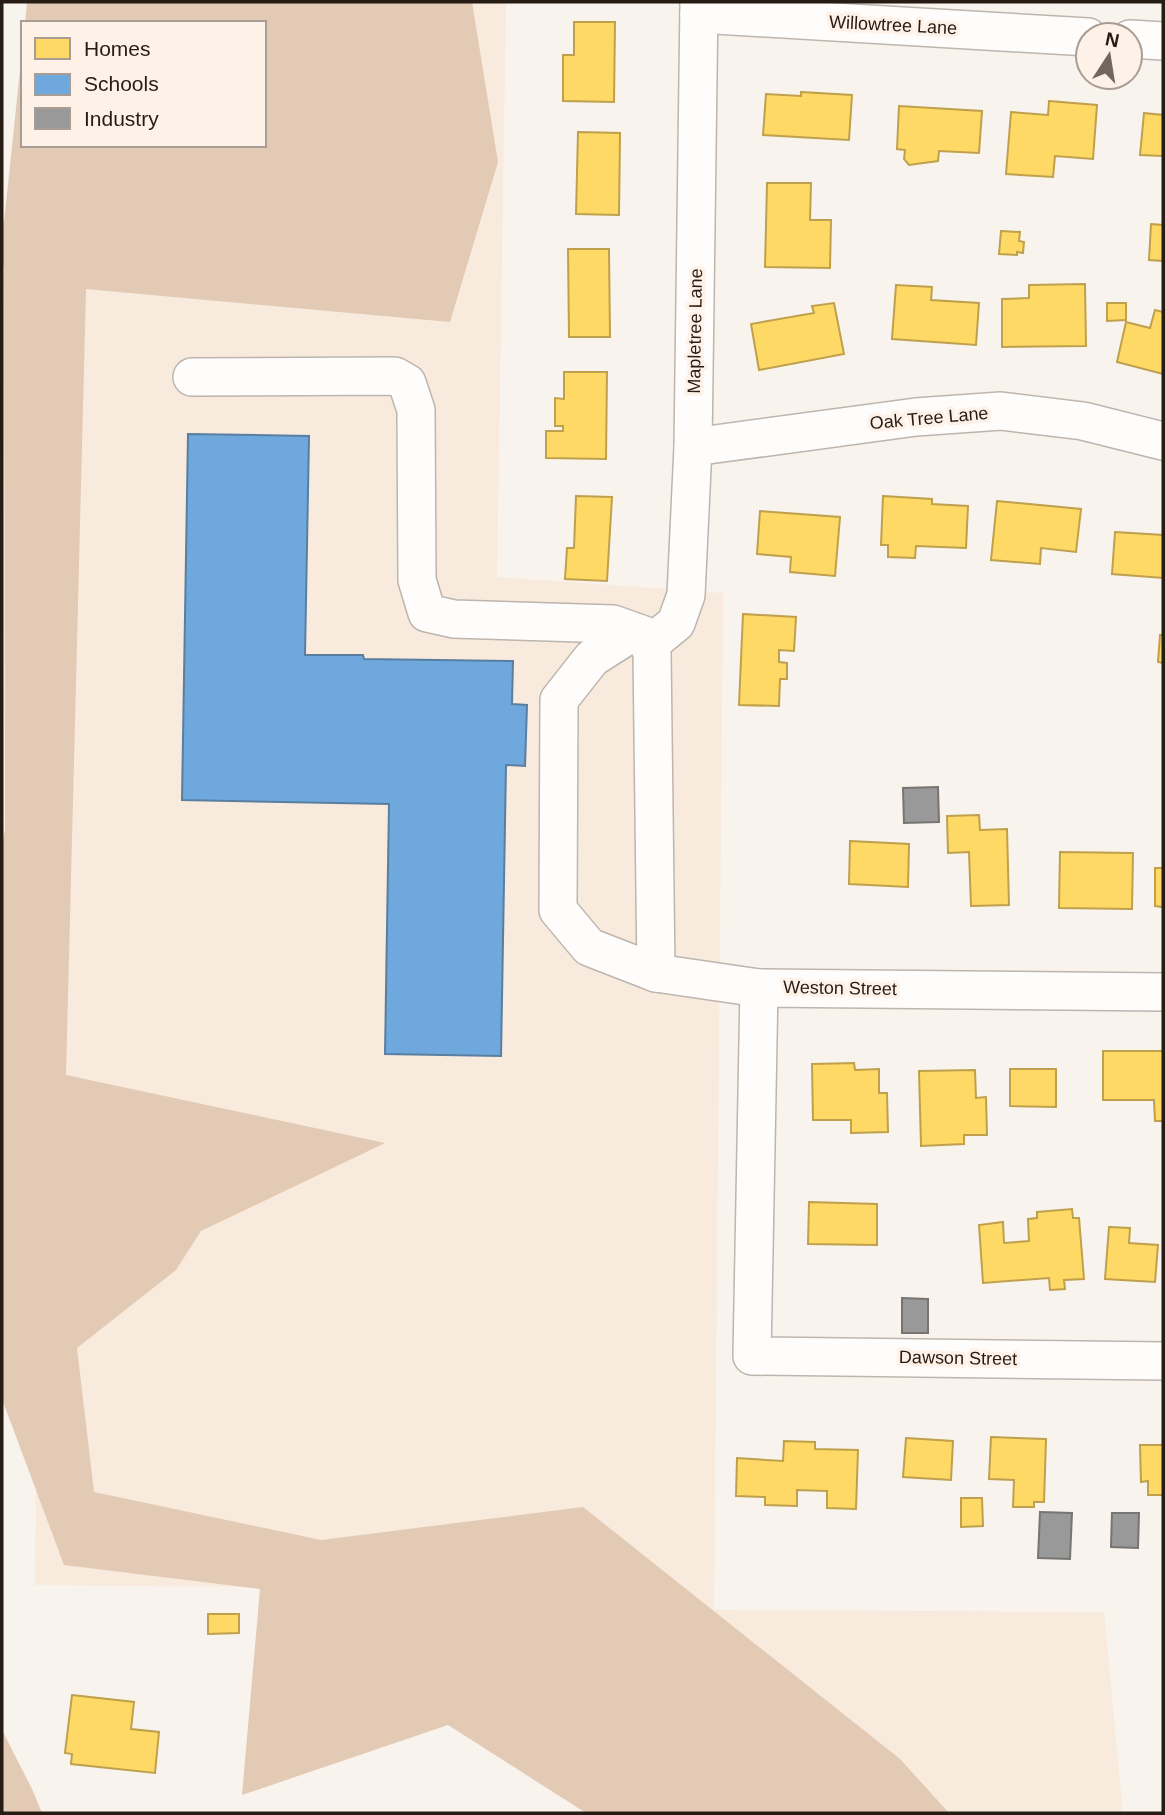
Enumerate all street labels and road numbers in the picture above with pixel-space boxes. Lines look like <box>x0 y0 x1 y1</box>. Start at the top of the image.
street label: Willowtree Lane <box>829 12 957 38</box>
street label: Mapletree Lane <box>684 268 706 394</box>
street label: Oak Tree Lane <box>869 403 989 433</box>
street label: Weston Street <box>783 977 897 999</box>
street label: Dawson Street <box>899 1347 1017 1369</box>

